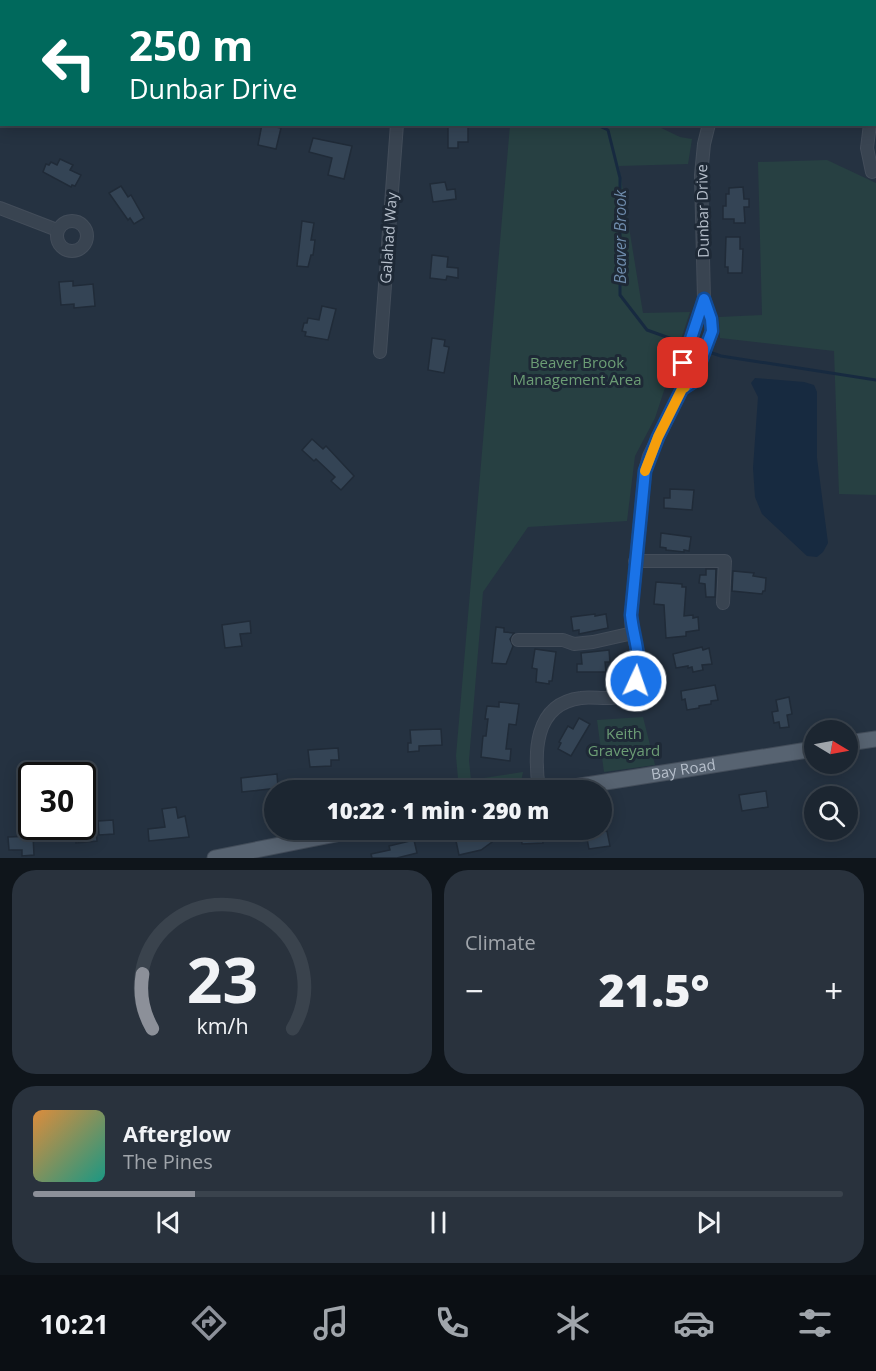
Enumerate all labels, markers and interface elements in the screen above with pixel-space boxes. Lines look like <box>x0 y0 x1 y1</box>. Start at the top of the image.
text: 250 m <box>129 16 253 73</box>
icon: left <box>30 24 108 102</box>
text: Dunbar Drive <box>129 70 297 107</box>
street label: Dunbar Drive <box>691 164 713 258</box>
water label: Beaver Brook <box>609 189 631 284</box>
street label: Galahad Way <box>375 191 401 284</box>
pin <box>657 337 708 388</box>
icon: arrive <box>666 346 699 379</box>
park label: Beaver Brook Management Area <box>512 352 642 389</box>
position arrow <box>604 649 668 713</box>
north arrow <box>804 720 858 774</box>
map controls <box>804 720 858 840</box>
park label: Keith Graveyard <box>588 723 660 760</box>
street label: Bay Road <box>649 754 717 784</box>
speed limit sign: 30 <box>18 762 96 840</box>
button: search <box>804 786 858 840</box>
text: 10:22 · 1 min · 290 m <box>327 795 549 825</box>
text: Climate <box>465 929 536 956</box>
text: 23 <box>186 936 258 1021</box>
text: 21.5° <box>598 959 710 1020</box>
text: − <box>465 968 484 1013</box>
text: + <box>824 968 843 1013</box>
text: km/h <box>196 1011 248 1040</box>
text: Afterglow <box>123 1118 231 1148</box>
text: The Pines <box>123 1148 213 1175</box>
icon: previous <box>152 1206 185 1239</box>
icon: pause <box>422 1206 455 1239</box>
icon: next <box>692 1206 725 1239</box>
icon: directions <box>188 1302 230 1344</box>
icon: music <box>310 1302 352 1344</box>
icon: phone <box>431 1302 473 1344</box>
icon: climate <box>552 1302 594 1344</box>
icon: car <box>673 1302 715 1344</box>
icon: filters <box>794 1302 836 1344</box>
text: 10:21 <box>40 1305 109 1342</box>

